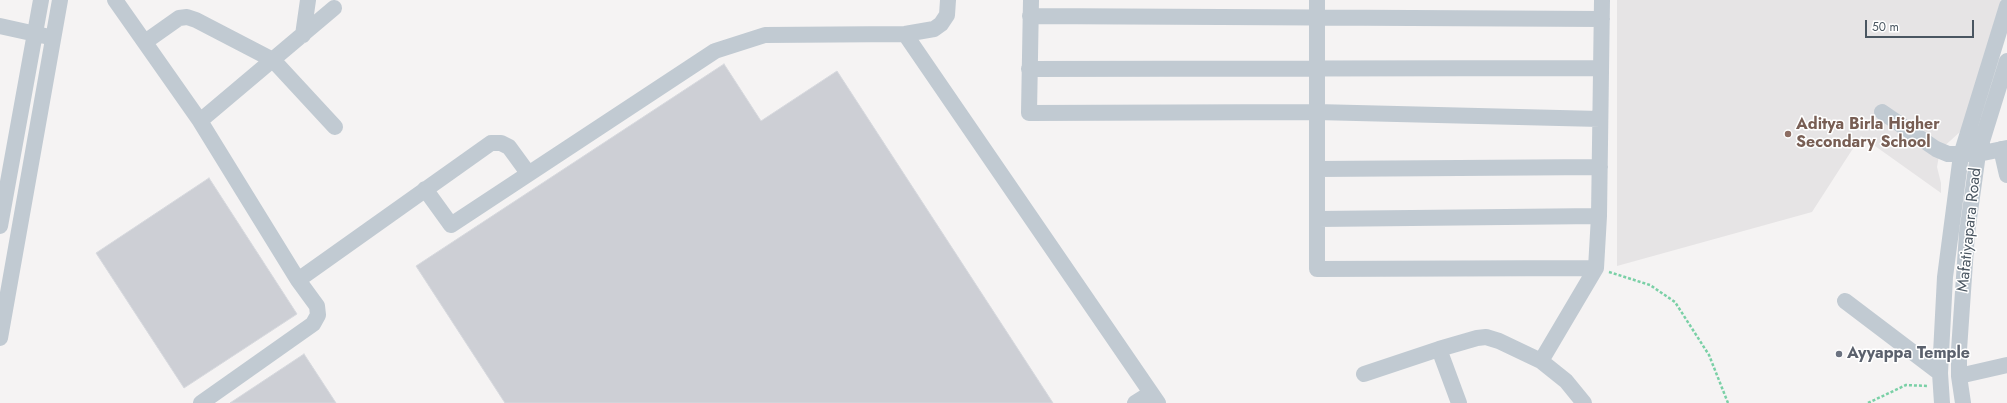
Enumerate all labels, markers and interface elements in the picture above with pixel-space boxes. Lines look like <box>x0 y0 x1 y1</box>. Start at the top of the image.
scale bar <box>1867 12 1976 38</box>
text: 50 m <box>1872 18 1899 36</box>
place label: Aditya Birla Higher Secondary School <box>1796 115 1940 153</box>
marker: Aditya Birla Higher Secondary School <box>1783 129 1793 139</box>
street label: Mafatiyapara Road <box>1954 167 1986 293</box>
place label: Ayyappa Temple <box>1847 344 1970 364</box>
marker: Ayyappa Temple <box>1834 349 1844 359</box>

